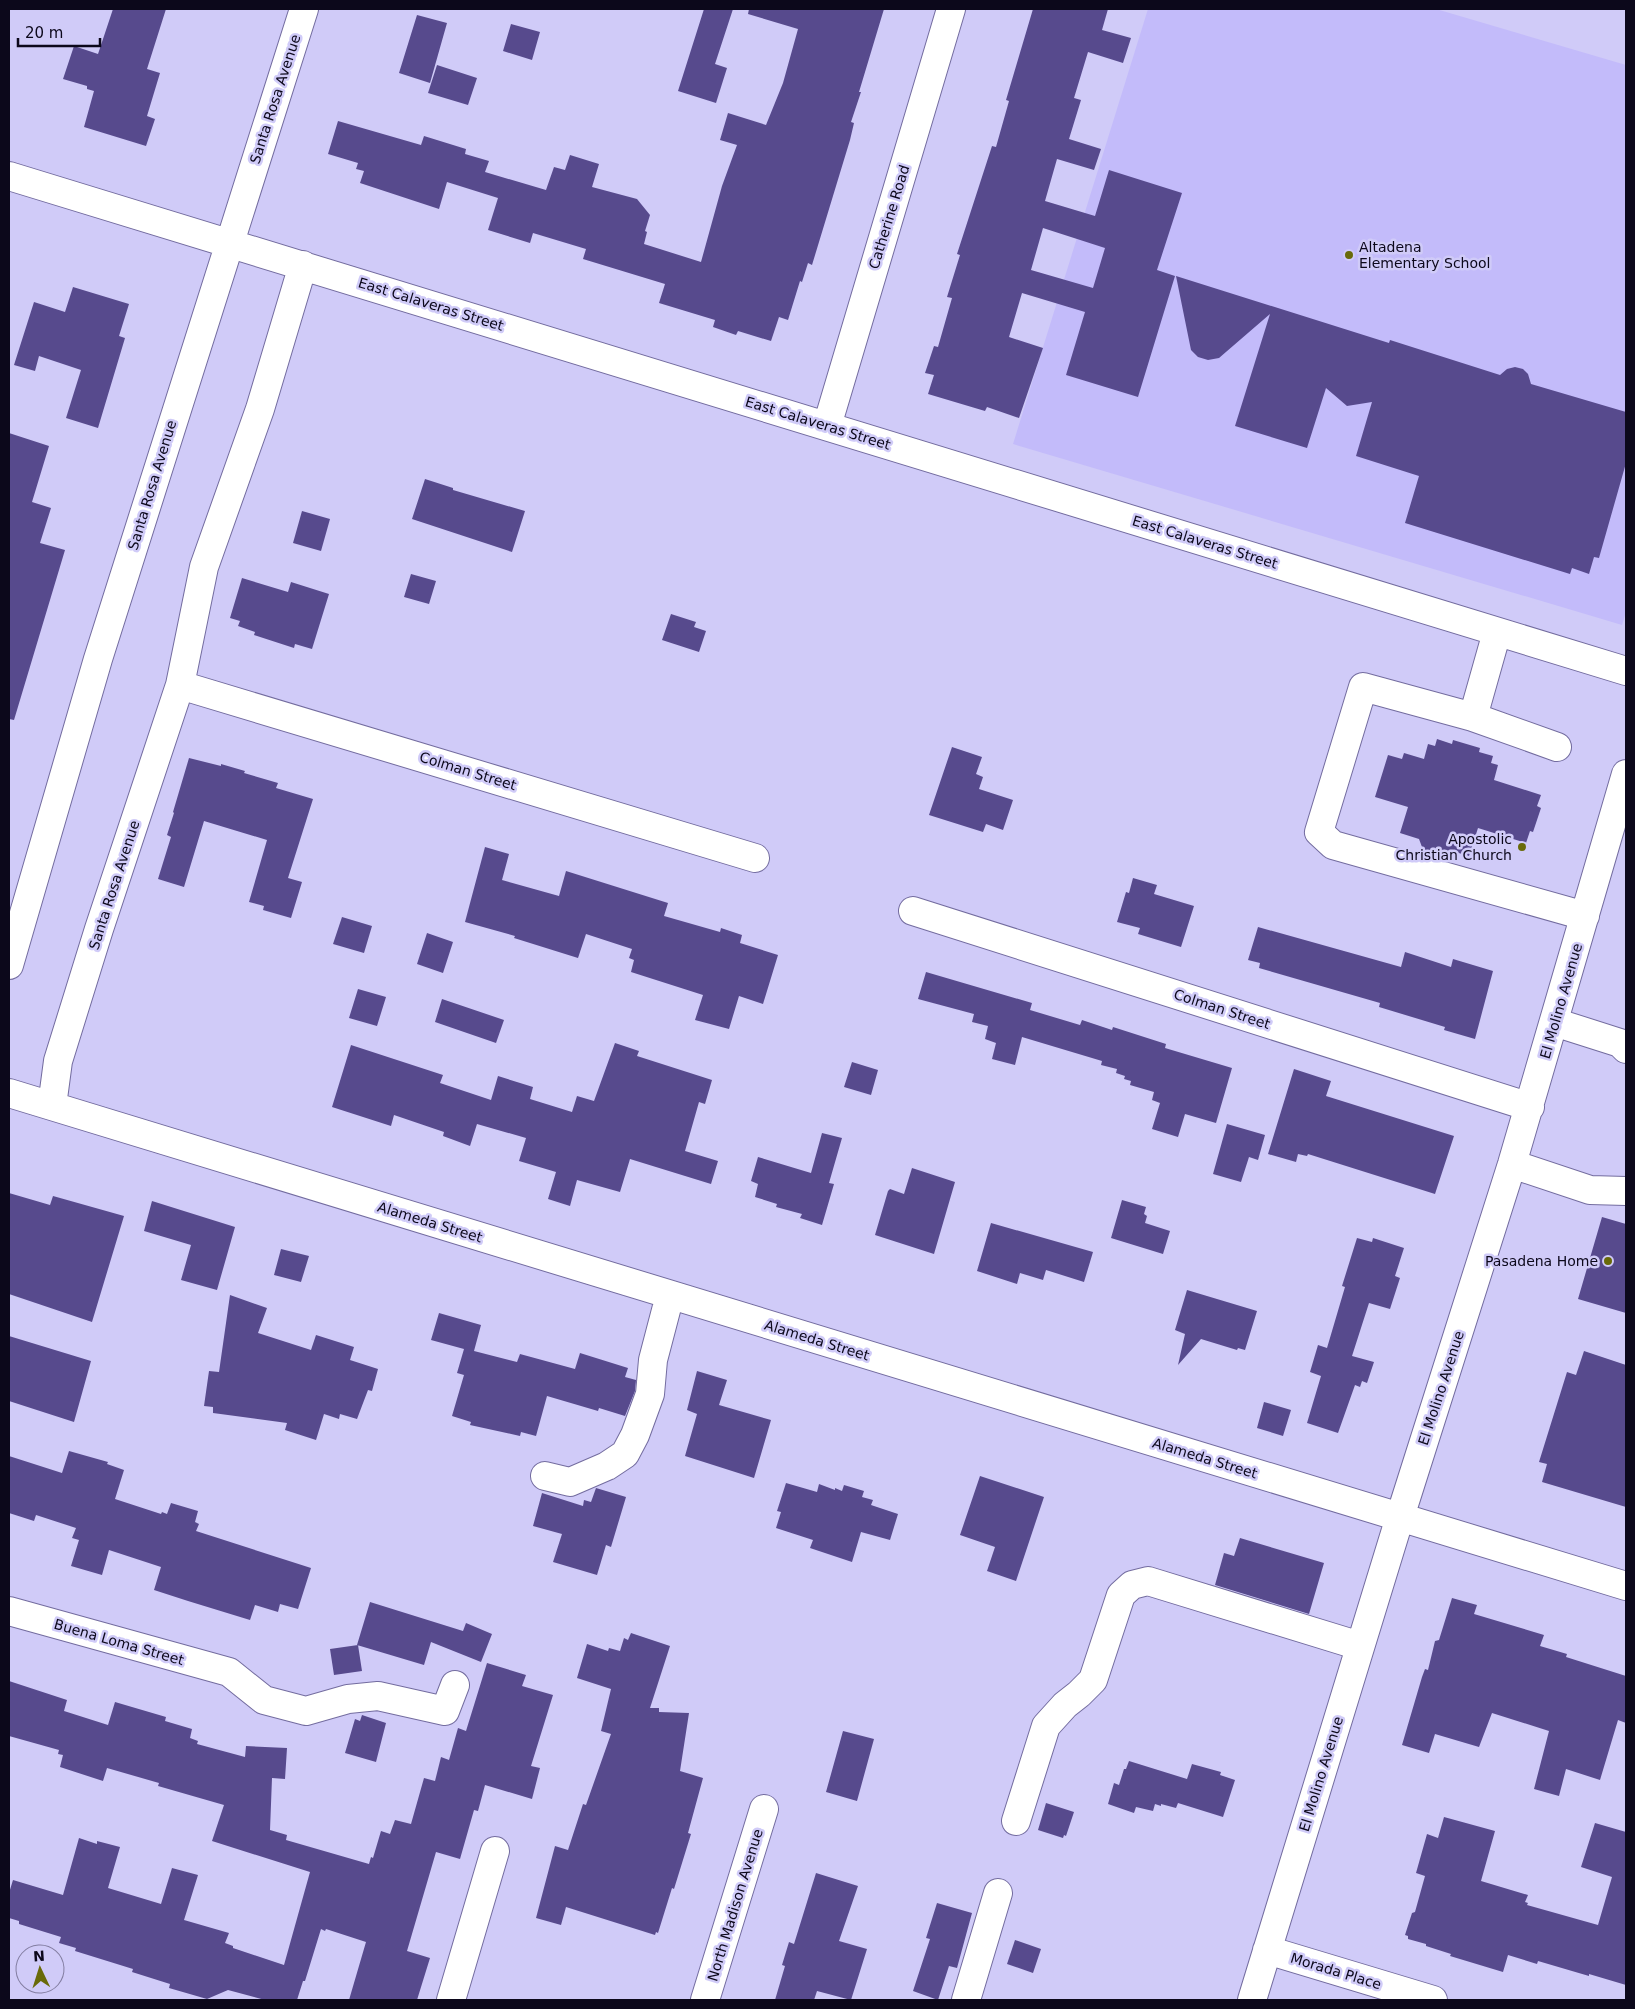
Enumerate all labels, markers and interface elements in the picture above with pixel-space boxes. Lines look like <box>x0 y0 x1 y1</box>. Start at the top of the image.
scale bar <box>18 15 100 47</box>
text: 20 m <box>25 24 63 42</box>
street label: Santa Rosa Avenue <box>247 32 303 166</box>
street label: Catherine Road <box>866 163 912 271</box>
place label: Altadena Elementary School <box>1359 239 1491 271</box>
marker: Altadena Elementary School <box>1343 249 1355 261</box>
street label: East Calaveras Street <box>356 274 506 334</box>
street label: East Calaveras Street <box>743 393 893 453</box>
street label: Santa Rosa Avenue <box>125 418 179 552</box>
street label: East Calaveras Street <box>1130 512 1280 572</box>
street label: Colman Street <box>418 749 519 793</box>
street label: Santa Rosa Avenue <box>86 818 142 952</box>
place label: Apostolic Christian Church <box>1396 831 1512 863</box>
marker: Apostolic Christian Church <box>1516 841 1528 853</box>
street label: El Molino Avenue <box>1537 941 1585 1061</box>
street label: Colman Street <box>1172 986 1273 1032</box>
street label: Alameda Street <box>376 1198 485 1246</box>
place label: Pasadena Home <box>1485 1253 1598 1269</box>
marker: Pasadena Home <box>1602 1255 1614 1267</box>
street label: Alameda Street <box>763 1316 872 1364</box>
street label: El Molino Avenue <box>1415 1329 1467 1447</box>
street label: Alameda Street <box>1151 1434 1260 1482</box>
street label: Buena Loma Street <box>52 1616 186 1668</box>
street label: El Molino Avenue <box>1296 1715 1346 1833</box>
street label: North Madison Avenue <box>704 1827 766 1983</box>
north arrow <box>15 1944 65 1994</box>
text: N <box>33 1948 45 1964</box>
street label: Morada Place <box>1289 1950 1383 1992</box>

